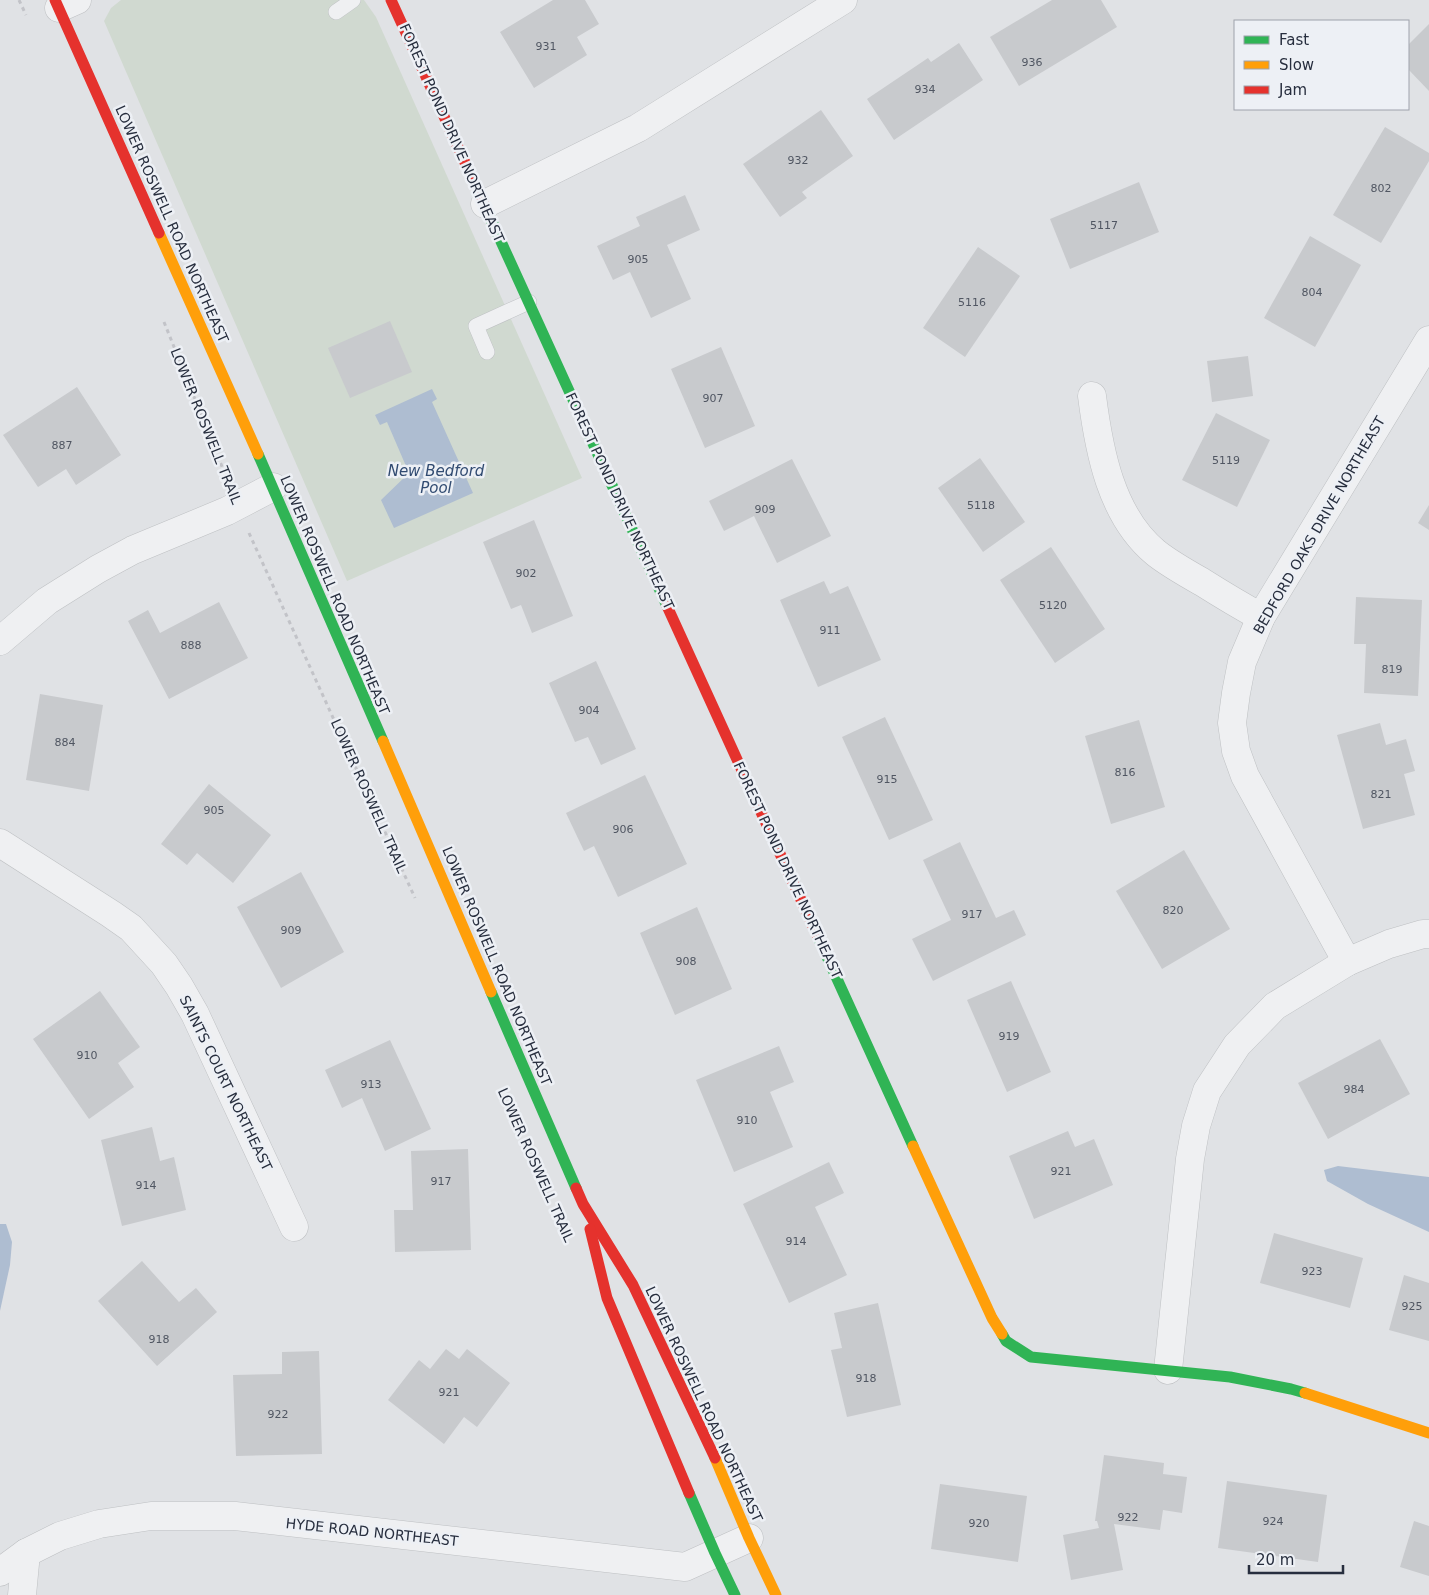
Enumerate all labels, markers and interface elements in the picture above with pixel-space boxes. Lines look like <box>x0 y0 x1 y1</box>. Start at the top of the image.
legend <box>1234 20 1409 110</box>
street label: FOREST POND DRIVE NORTHEAST <box>396 21 508 245</box>
text: Fast <box>1279 31 1309 49</box>
house number: 931 <box>536 40 557 53</box>
house number: 936 <box>1022 56 1043 69</box>
text: Slow <box>1279 56 1314 74</box>
text: Jam <box>1278 81 1307 99</box>
house number: 934 <box>915 83 936 96</box>
street label: LOWER ROSWELL ROAD NORTHEAST <box>112 103 232 346</box>
house number: 932 <box>788 154 809 167</box>
house number: 802 <box>1371 182 1392 195</box>
house number: 5117 <box>1090 219 1118 232</box>
house number: 905 <box>628 253 649 266</box>
house number: 804 <box>1302 286 1323 299</box>
house number: 5116 <box>958 296 986 309</box>
street label: LOWER ROSWELL TRAIL <box>167 346 245 506</box>
street label: FOREST POND DRIVE NORTHEAST <box>563 390 678 612</box>
house number: 907 <box>703 392 724 405</box>
street label: BEDFORD OAKS DRIVE NORTHEAST <box>1250 413 1388 637</box>
house number: 887 <box>52 439 73 452</box>
house number: 5119 <box>1212 454 1240 467</box>
water label: New Bedford Pool <box>388 462 485 497</box>
street label: LOWER ROSWELL ROAD NORTHEAST <box>277 473 393 717</box>
house number: 5118 <box>967 499 995 512</box>
house number: 909 <box>755 503 776 516</box>
house number: 902 <box>516 567 537 580</box>
house number: 5120 <box>1039 599 1067 612</box>
house number: 911 <box>820 624 841 637</box>
house number: 888 <box>181 639 202 652</box>
house number: 819 <box>1382 663 1403 676</box>
house number: 904 <box>579 704 600 717</box>
street label: LOWER ROSWELL TRAIL <box>328 717 410 876</box>
house number: 884 <box>55 736 76 749</box>
street label: FOREST POND DRIVE NORTHEAST <box>731 759 846 981</box>
house number: 816 <box>1115 766 1136 779</box>
house number: 915 <box>877 773 898 786</box>
house number: 821 <box>1371 788 1392 801</box>
house number: 905 <box>204 804 225 817</box>
house number: 906 <box>613 823 634 836</box>
street label: LOWER ROSWELL ROAD NORTHEAST <box>439 844 555 1088</box>
house number: 820 <box>1163 904 1184 917</box>
house number: 917 <box>962 908 983 921</box>
house number: 909 <box>281 924 302 937</box>
house number: 908 <box>676 955 697 968</box>
street label: SAINTS COURT NORTHEAST <box>176 993 276 1174</box>
house number: 919 <box>999 1030 1020 1043</box>
house number: 910 <box>77 1049 98 1062</box>
house number: 913 <box>361 1078 382 1091</box>
house number: 984 <box>1344 1083 1365 1096</box>
street label: LOWER ROSWELL TRAIL <box>495 1086 577 1245</box>
house number: 910 <box>737 1114 758 1127</box>
house number: 921 <box>1051 1165 1072 1178</box>
house number: 917 <box>431 1175 452 1188</box>
house number: 914 <box>136 1179 157 1192</box>
house number: 914 <box>786 1235 807 1248</box>
house number: 923 <box>1302 1265 1323 1278</box>
street label: LOWER ROSWELL ROAD NORTHEAST <box>642 1284 766 1525</box>
house number: 925 <box>1402 1300 1423 1313</box>
house number: 918 <box>149 1333 170 1346</box>
house number: 918 <box>856 1372 877 1385</box>
house number: 921 <box>439 1386 460 1399</box>
house number: 922 <box>268 1408 289 1421</box>
house number: 922 <box>1118 1511 1139 1524</box>
street label: HYDE ROAD NORTHEAST <box>285 1515 460 1549</box>
house number: 924 <box>1263 1515 1284 1528</box>
house number: 920 <box>969 1517 990 1530</box>
scale bar <box>1249 1542 1343 1574</box>
text: 20 m <box>1256 1551 1294 1569</box>

